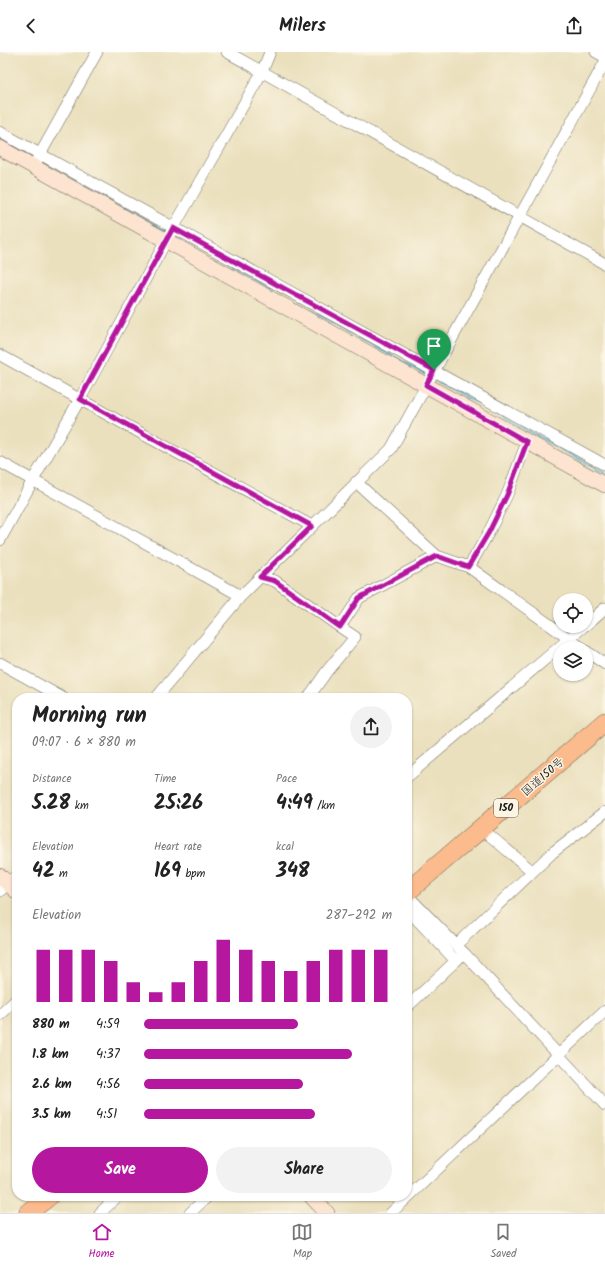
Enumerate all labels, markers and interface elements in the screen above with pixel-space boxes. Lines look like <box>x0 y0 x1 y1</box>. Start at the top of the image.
text: Milers <box>279 12 326 41</box>
icon: back <box>20 15 42 37</box>
icon: share <box>563 15 585 37</box>
pin <box>417 329 451 370</box>
icon: arrive <box>423 335 445 357</box>
map controls <box>553 593 593 681</box>
button: locate <box>553 593 593 633</box>
button: layers <box>553 641 593 681</box>
text: Morning run <box>32 699 147 734</box>
button: share <box>350 706 392 748</box>
text: 09:07 · 6 × 880 m <box>32 732 136 753</box>
street label: 国道150号 <box>517 753 569 801</box>
text: Distance <box>32 770 72 788</box>
text: Time <box>154 770 176 788</box>
text: Pace <box>276 770 297 788</box>
text: 5.28 <box>32 788 70 820</box>
text: 25:26 <box>154 788 203 820</box>
text: 4:49 <box>276 788 313 820</box>
text: km <box>70 797 89 815</box>
text: /km <box>313 797 335 815</box>
road number: 150 <box>494 799 518 817</box>
text: Elevation <box>32 838 74 856</box>
text: Heart rate <box>154 838 202 856</box>
text: kcal <box>276 838 294 856</box>
text: 42 <box>32 856 55 888</box>
text: 169 <box>154 856 181 888</box>
text: 348 <box>276 856 310 888</box>
text: m <box>55 865 68 883</box>
text: bpm <box>181 865 205 883</box>
text: Elevation <box>32 905 81 926</box>
text: 287–292 m <box>326 905 392 926</box>
text: 880 m <box>32 1014 70 1035</box>
text: 4:59 <box>96 1014 120 1035</box>
text: 1.8 km <box>32 1044 69 1065</box>
text: 4:37 <box>96 1044 120 1065</box>
text: 2.6 km <box>32 1074 72 1095</box>
text: 4:56 <box>96 1074 121 1095</box>
text: 3.5 km <box>32 1104 71 1125</box>
text: 4:51 <box>96 1104 117 1125</box>
button: Save <box>32 1147 208 1193</box>
button: Share <box>216 1147 392 1193</box>
tab: Home <box>88 1221 115 1263</box>
tab: Map <box>291 1221 313 1263</box>
tab: Saved <box>490 1221 517 1263</box>

